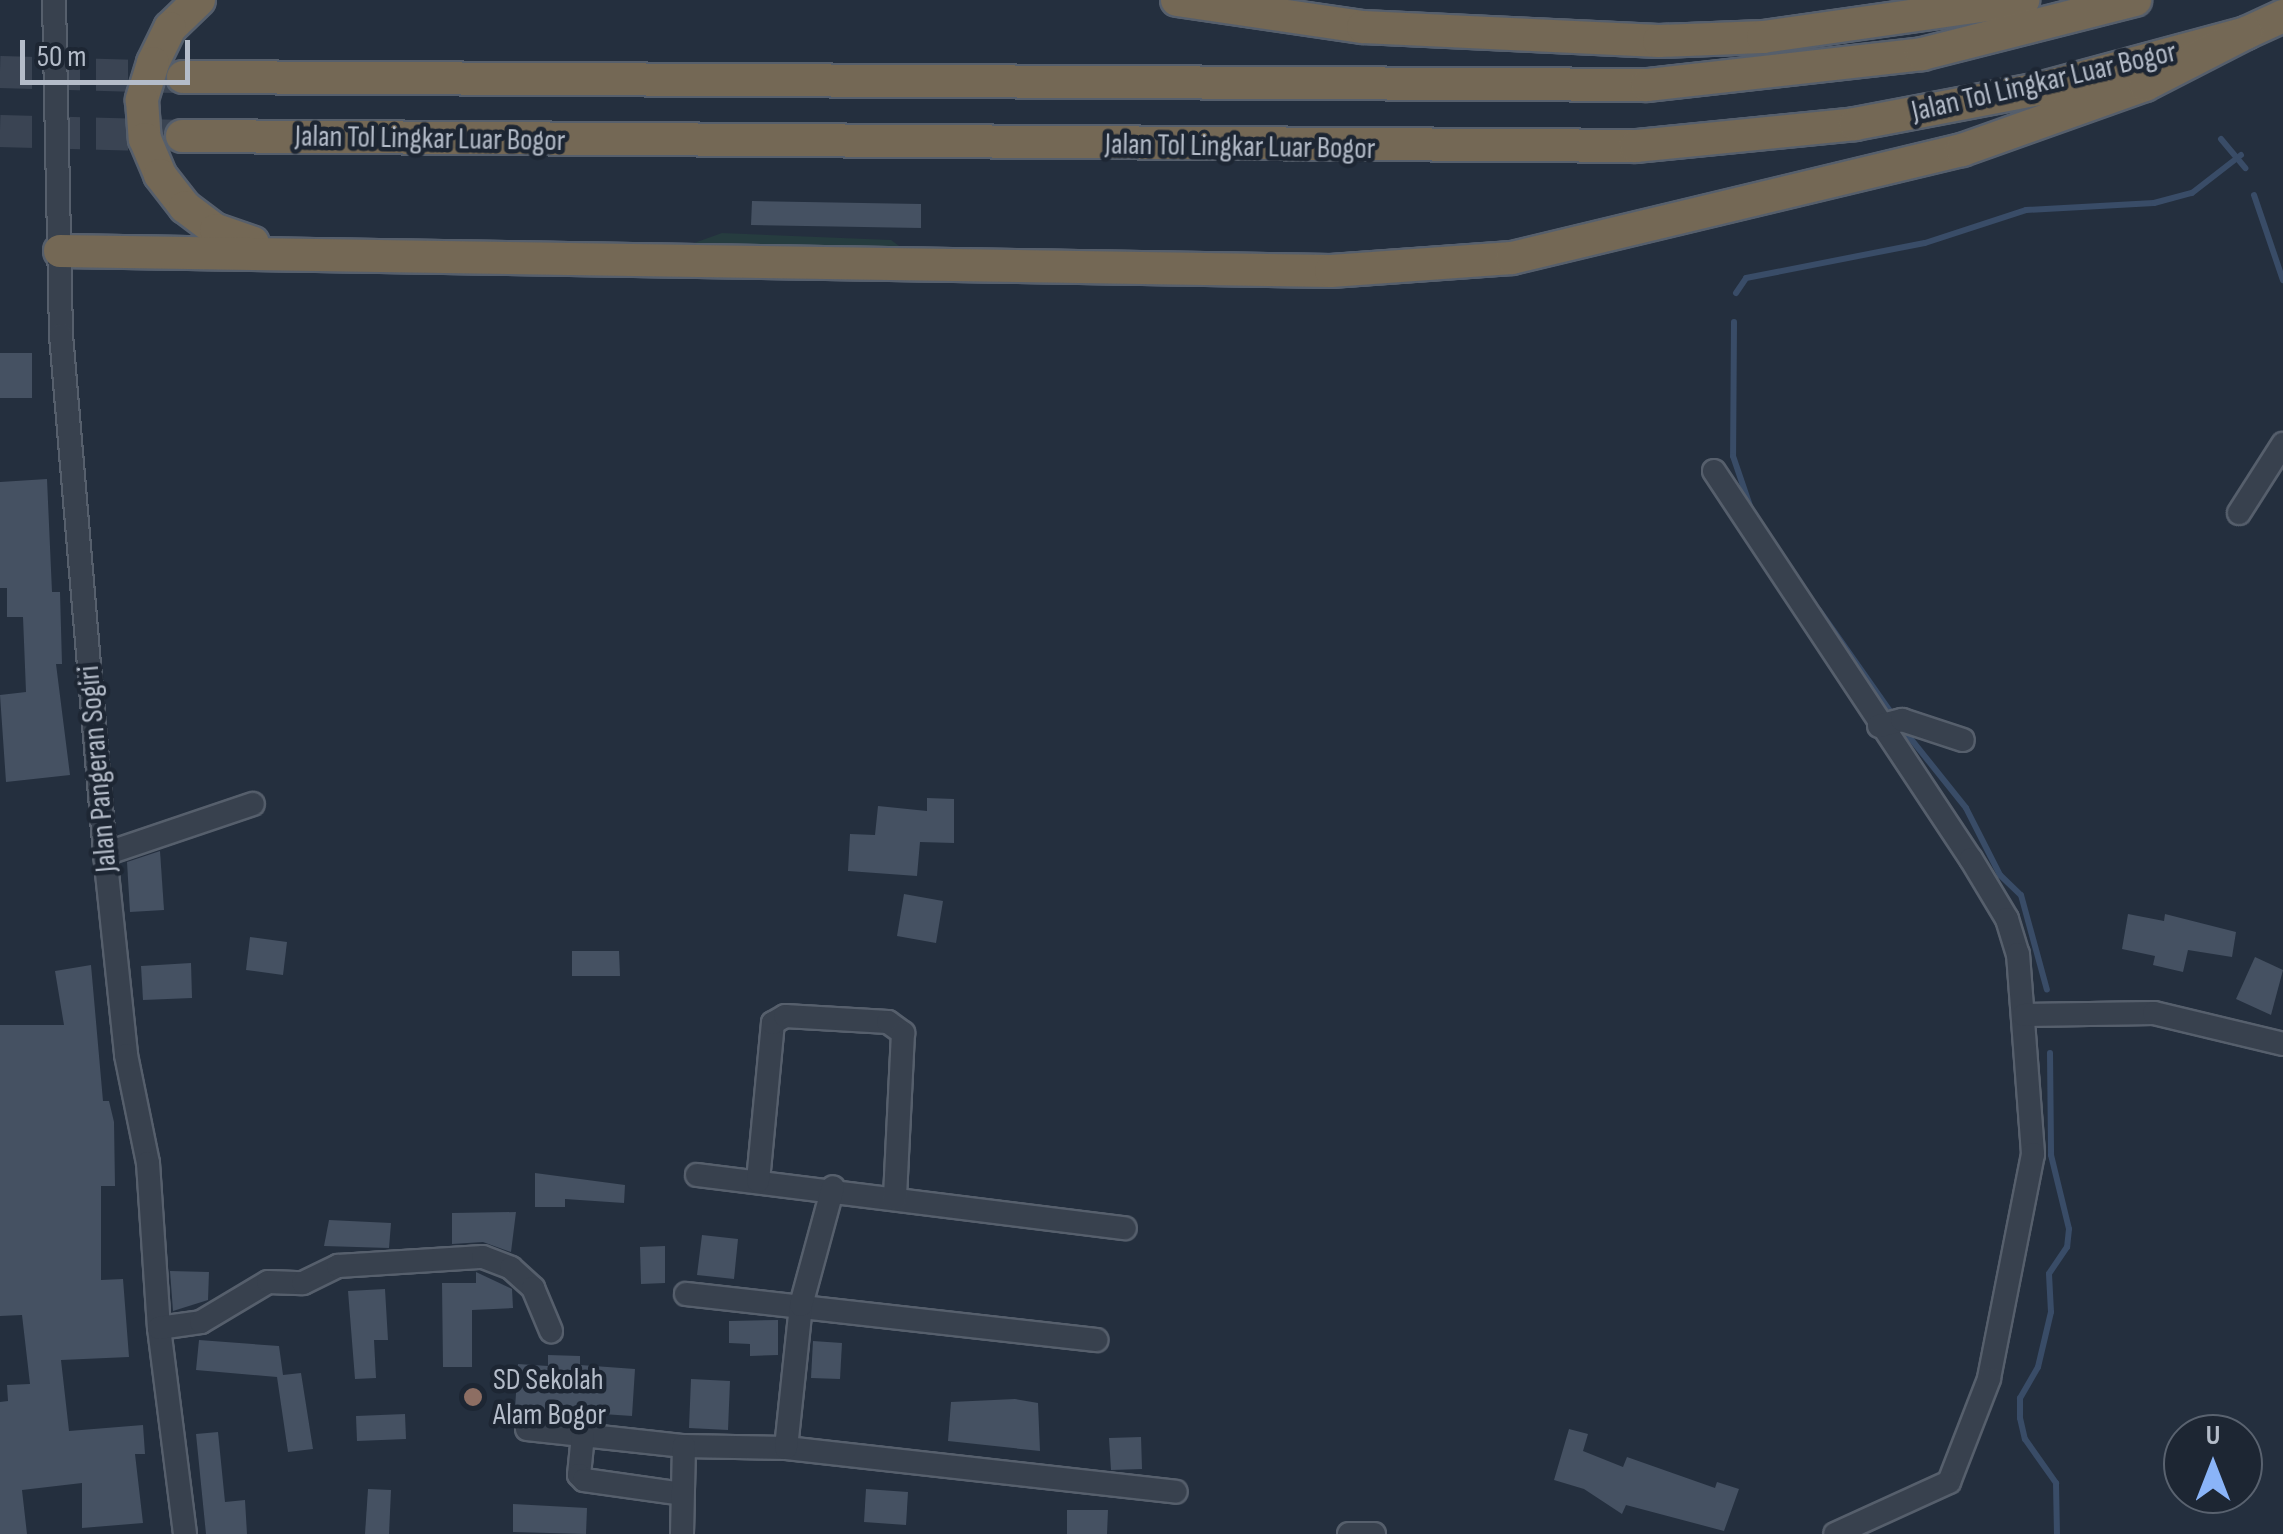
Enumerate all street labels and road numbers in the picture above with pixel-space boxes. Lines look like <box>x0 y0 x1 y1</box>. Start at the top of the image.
street label: Jalan Tol Lingkar Luar Bogor <box>1908 34 2180 130</box>
street label: Jalan Tol Lingkar Luar Bogor <box>294 119 566 159</box>
street label: Jalan Tol Lingkar Luar Bogor <box>1104 127 1376 167</box>
street label: Jalan Pangeran Sogiri <box>71 664 125 874</box>

